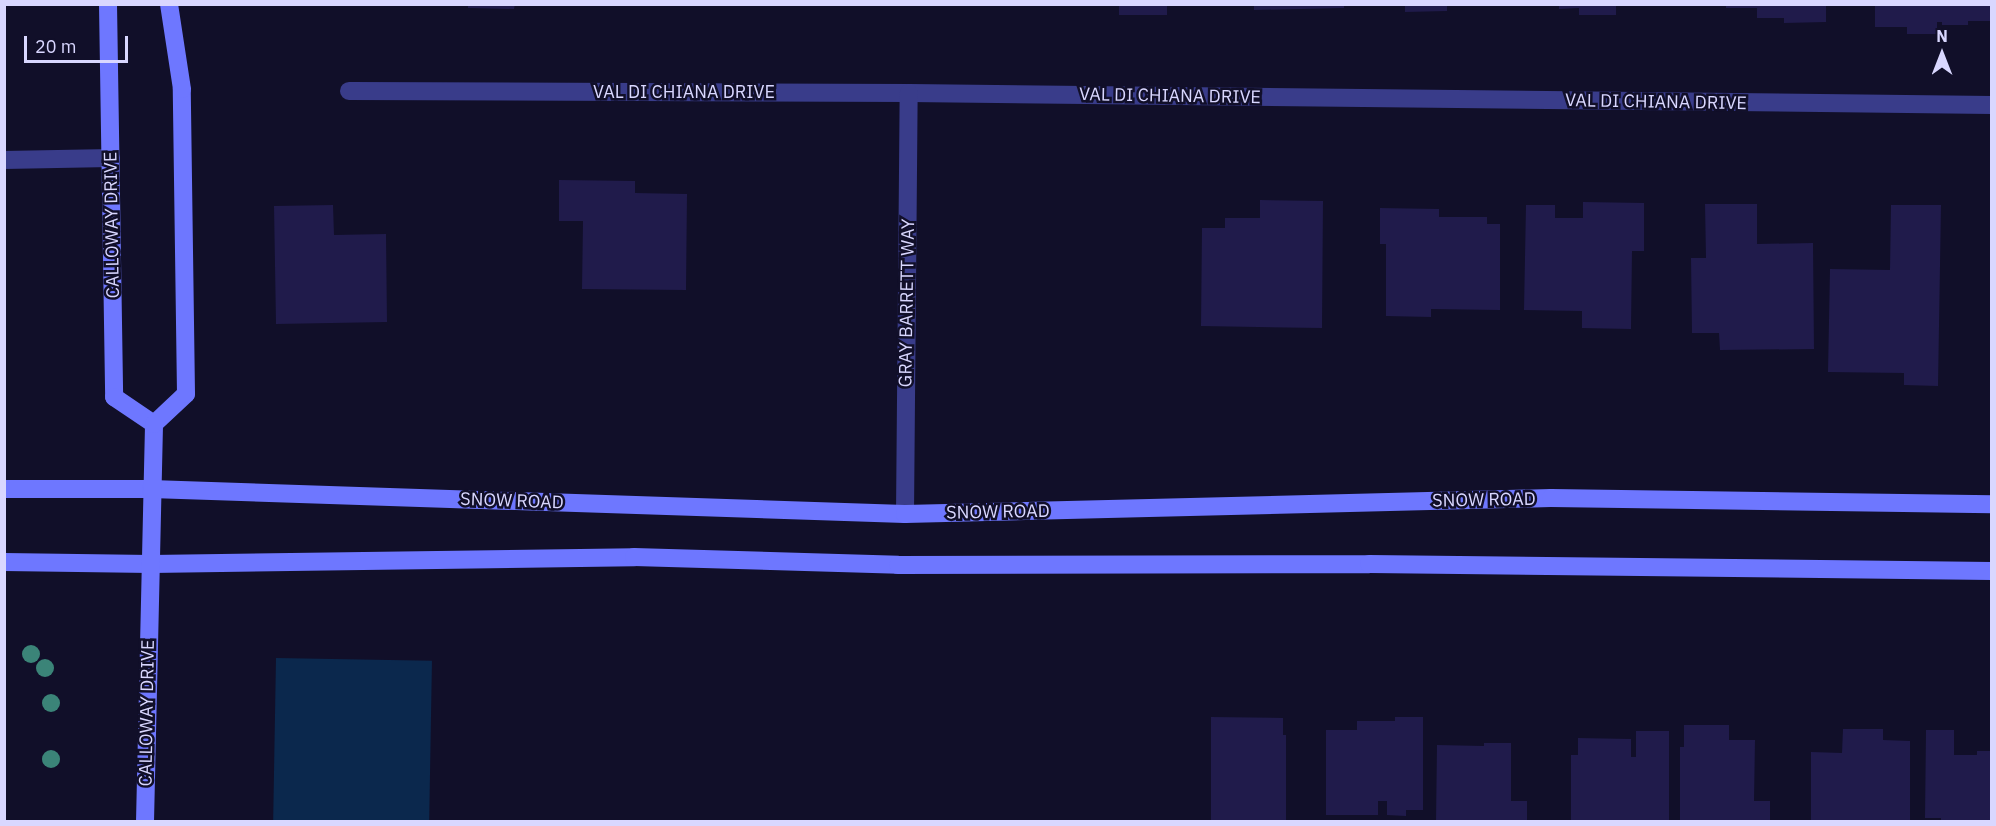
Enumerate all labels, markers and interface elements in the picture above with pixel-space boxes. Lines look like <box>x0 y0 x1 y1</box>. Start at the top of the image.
scale bar <box>27 24 130 62</box>
north arrow <box>1912 24 1972 84</box>
text: N <box>1936 26 1948 46</box>
text: 20 m <box>35 35 77 58</box>
street label: VAL DI CHIANA DRIVE <box>593 81 775 103</box>
street label: VAL DI CHIANA DRIVE <box>1079 84 1261 108</box>
street label: VAL DI CHIANA DRIVE <box>1565 90 1747 114</box>
street label: CALLOWAY DRIVE <box>100 151 124 299</box>
street label: GRAY BARRETT WAY <box>895 219 919 387</box>
street label: SNOW ROAD <box>460 488 564 514</box>
street label: SNOW ROAD <box>1432 488 1536 512</box>
street label: SNOW ROAD <box>946 500 1050 524</box>
street label: CALLOWAY DRIVE <box>135 639 159 787</box>

